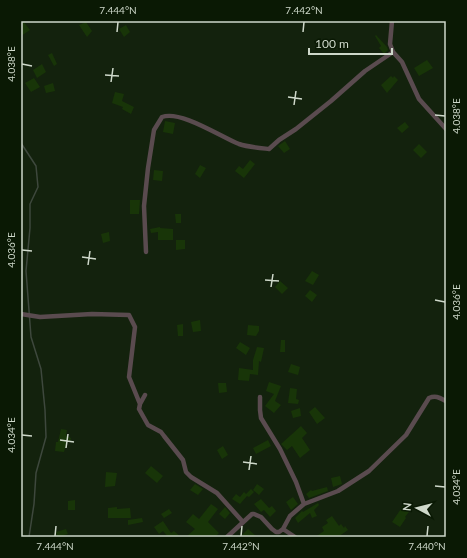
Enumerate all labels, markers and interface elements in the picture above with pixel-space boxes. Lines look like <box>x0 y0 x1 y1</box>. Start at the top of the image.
text: 7.444°N <box>99 4 137 16</box>
text: 7.442°N <box>285 4 323 16</box>
scale bar <box>309 30 392 56</box>
text: 100 m <box>315 36 349 51</box>
text: 4.038°E <box>5 46 17 82</box>
text: 4.038°E <box>450 98 462 134</box>
text: 4.036°E <box>5 232 17 268</box>
text: 4.036°E <box>450 284 462 320</box>
text: 4.034°E <box>5 417 17 453</box>
text: 4.034°E <box>450 469 462 505</box>
north arrow <box>397 488 437 528</box>
text: N <box>400 502 414 512</box>
text: 7.444°N <box>36 540 74 552</box>
text: 7.442°N <box>222 540 260 552</box>
text: 7.440°N <box>408 540 446 552</box>

